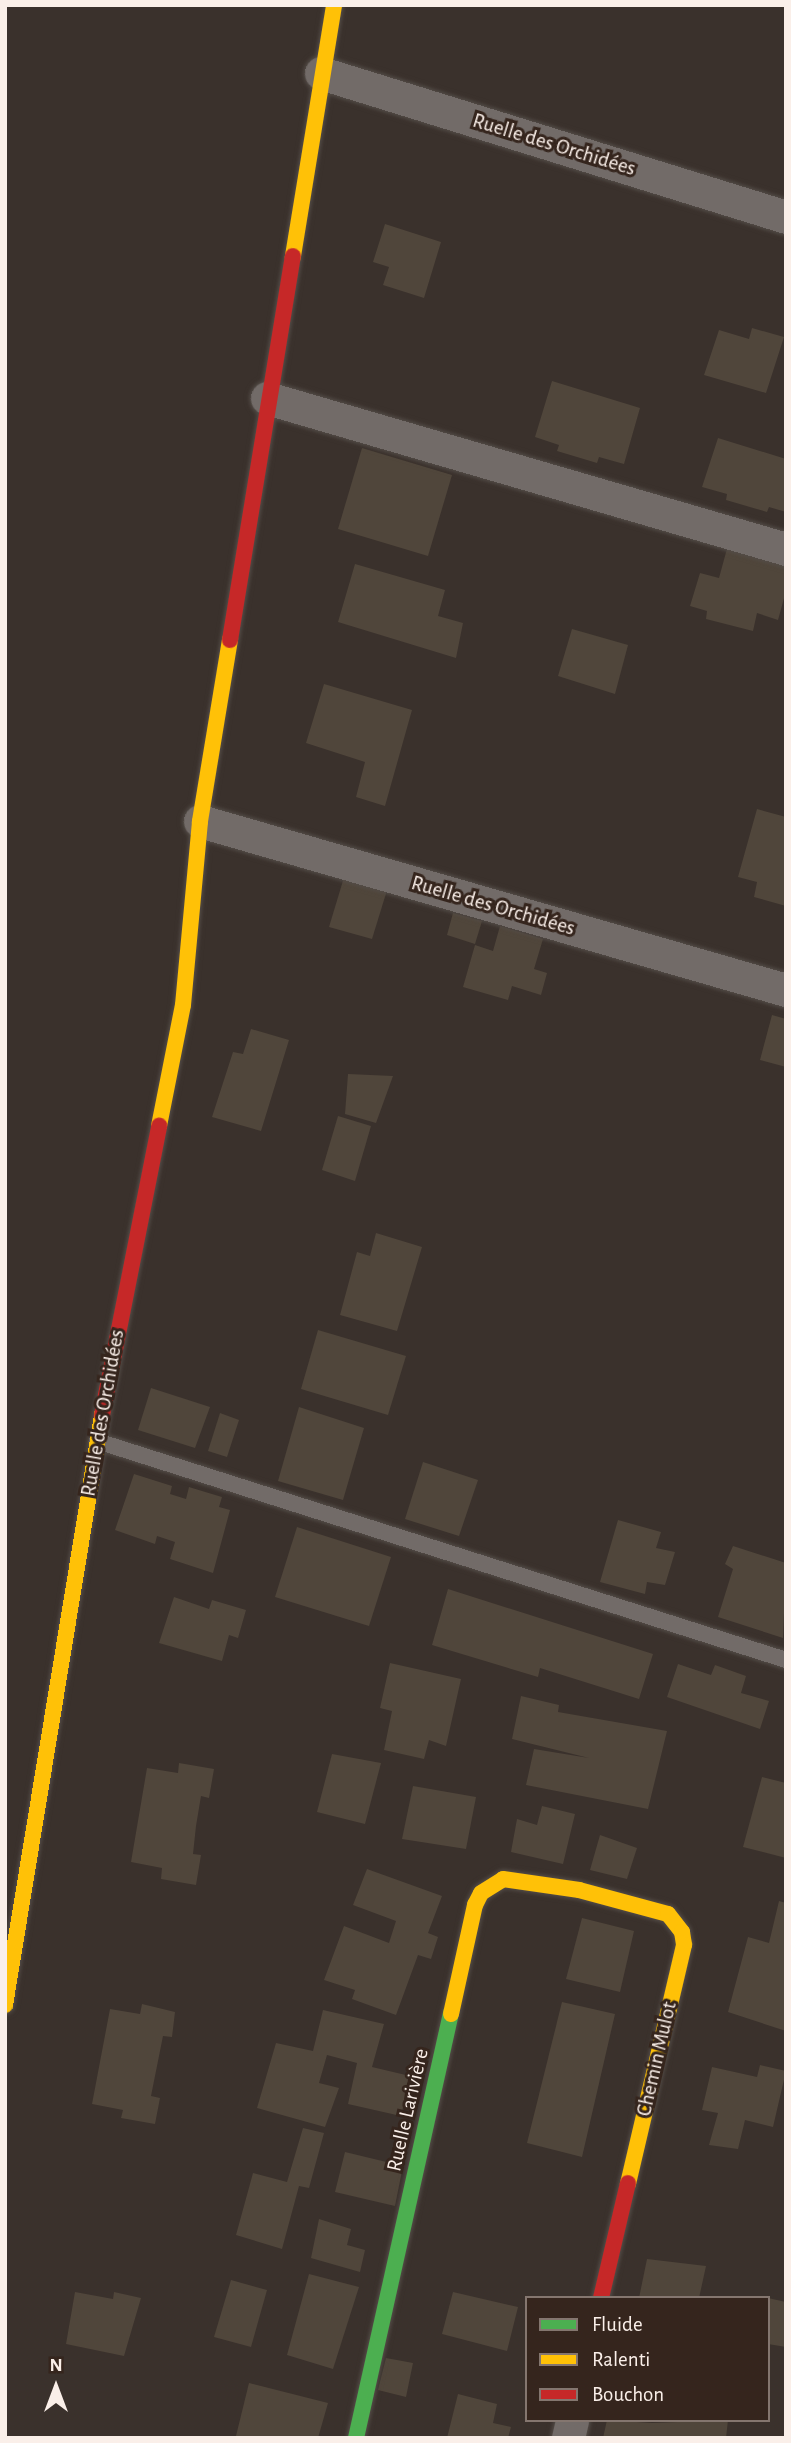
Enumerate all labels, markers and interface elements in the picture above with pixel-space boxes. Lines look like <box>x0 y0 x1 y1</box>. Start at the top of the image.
street label: Ruelle des Orchidées <box>469 108 639 182</box>
street label: Ruelle des Orchidées <box>408 871 578 941</box>
street label: Ruelle des Orchidées <box>76 1328 130 1498</box>
street label: Chemin Mulot <box>632 1999 682 2119</box>
street label: Ruelle Larivière <box>382 2046 434 2174</box>
legend <box>525 2296 770 2422</box>
text: Fluide <box>592 2314 643 2335</box>
text: Ralenti <box>592 2349 650 2370</box>
north arrow <box>21 2352 91 2422</box>
text: N <box>49 2356 63 2375</box>
text: Bouchon <box>592 2384 664 2405</box>

